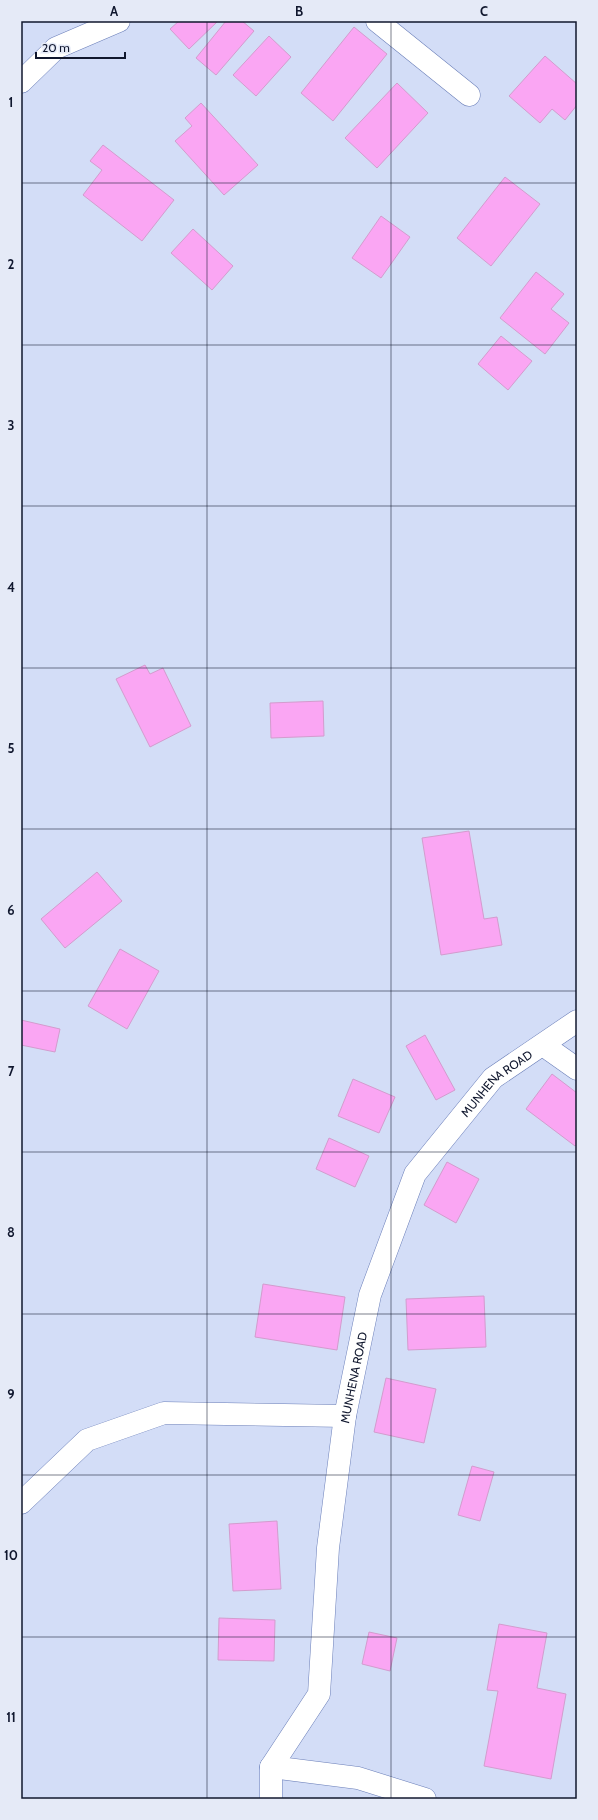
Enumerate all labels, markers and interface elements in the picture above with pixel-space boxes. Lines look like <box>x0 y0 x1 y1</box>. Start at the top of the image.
text: A <box>110 3 119 19</box>
text: B <box>295 3 303 19</box>
text: C <box>480 3 488 19</box>
scale bar <box>36 34 125 60</box>
text: 20 m <box>42 40 70 55</box>
text: 1 <box>9 94 13 110</box>
text: 2 <box>8 256 15 272</box>
text: 3 <box>7 417 15 433</box>
text: 4 <box>7 579 15 595</box>
text: 5 <box>8 740 15 756</box>
text: 6 <box>7 902 15 918</box>
street label: MUNHENA ROAD <box>457 1046 535 1120</box>
text: 7 <box>8 1063 15 1079</box>
text: 8 <box>7 1224 15 1240</box>
street label: MUNHENA ROAD <box>337 1330 370 1424</box>
text: 9 <box>7 1386 15 1402</box>
text: 10 <box>4 1547 18 1563</box>
text: 11 <box>6 1709 16 1725</box>

